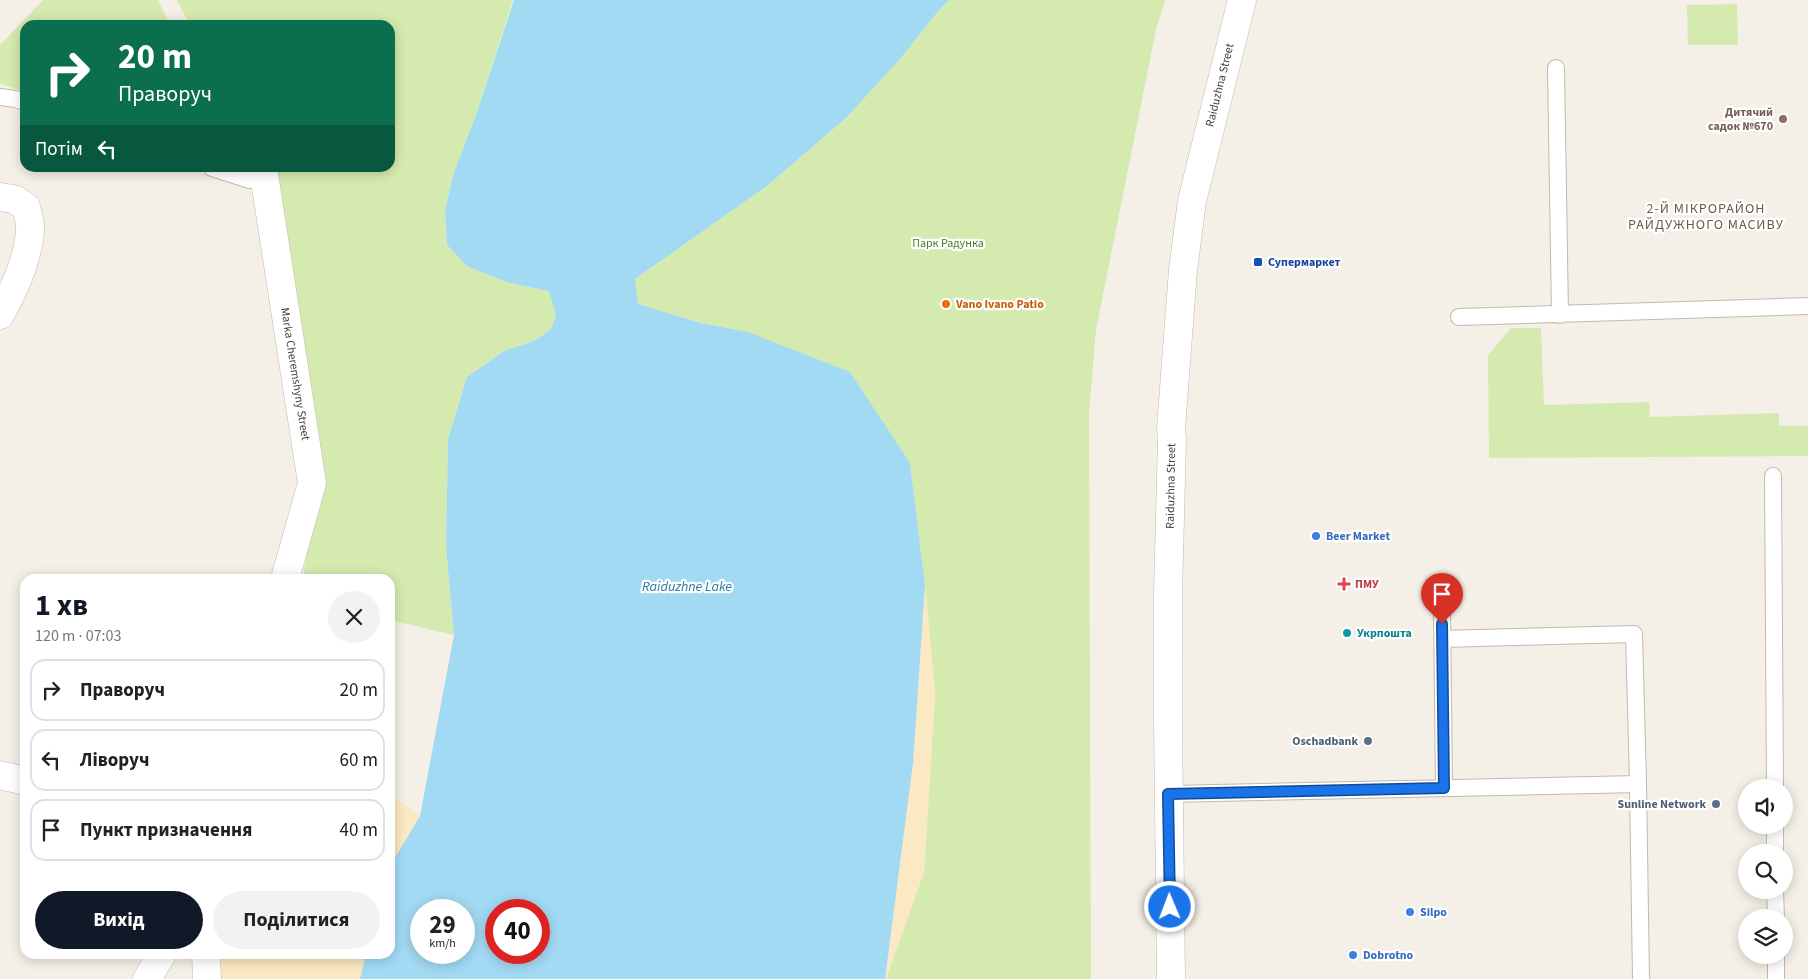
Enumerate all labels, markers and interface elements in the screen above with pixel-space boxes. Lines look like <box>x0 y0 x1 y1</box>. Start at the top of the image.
text: 20 m <box>118 32 192 82</box>
icon: right <box>35 40 100 105</box>
street label: Raiduzhna Street <box>1201 41 1239 129</box>
text: Праворуч <box>118 78 212 110</box>
place label: Дитячий садок №670 <box>1708 104 1773 135</box>
marker: Дитячий садок №670 <box>1777 113 1789 125</box>
icon: left <box>93 135 121 163</box>
text: Потім <box>35 136 83 163</box>
district label: 2-Й МІКРОРАЙОН РАЙДУЖНОГО МАСИВУ <box>1628 199 1784 235</box>
park label: Парк Радунка <box>912 235 984 252</box>
place label: Супермаркет <box>1268 254 1340 271</box>
marker: Супермаркет <box>1252 256 1264 268</box>
place label: Vano Ivano Patio <box>955 296 1044 313</box>
marker: Vano Ivano Patio <box>940 298 952 310</box>
street label: Marka Cheremshyny Street <box>276 306 314 442</box>
street label: Raiduzhna Street <box>1162 443 1180 529</box>
place label: Beer Market <box>1326 528 1390 545</box>
marker: Beer Market <box>1310 530 1322 542</box>
pin <box>1421 573 1463 624</box>
place label: ПМУ <box>1355 576 1379 593</box>
water label: Raiduzhne Lake <box>642 577 732 597</box>
marker: ПМУ <box>1337 577 1351 591</box>
icon: arrive <box>1428 580 1456 608</box>
text: 1 хв <box>35 584 88 627</box>
button: close <box>328 591 380 643</box>
text: 120 m · 07:03 <box>35 625 122 647</box>
place label: Укрпошта <box>1357 625 1412 642</box>
marker: Укрпошта <box>1341 627 1353 639</box>
icon: right <box>37 676 65 704</box>
text: Праворуч <box>80 677 165 704</box>
text: 20 m <box>340 677 378 704</box>
place label: Oschadbank <box>1292 733 1358 750</box>
marker: Oschadbank <box>1362 735 1374 747</box>
icon: left <box>37 746 65 774</box>
text: Ліворуч <box>80 747 149 774</box>
text: 60 m <box>340 747 378 774</box>
map controls <box>1738 779 1793 964</box>
button: sound <box>1738 779 1793 834</box>
place label: Sunline Network <box>1618 796 1706 813</box>
marker: Sunline Network <box>1710 798 1722 810</box>
icon: arrive <box>37 816 65 844</box>
text: Пункт призначення <box>80 817 252 844</box>
text: 40 m <box>340 817 378 844</box>
button: search <box>1738 844 1793 899</box>
position arrow <box>1143 880 1195 932</box>
button: Вихід <box>35 891 203 949</box>
button: Поділитися <box>213 891 380 949</box>
speed limit sign: 40 <box>485 899 550 964</box>
place label: Silpo <box>1420 904 1447 921</box>
marker: Silpo <box>1404 906 1416 918</box>
text: 29 <box>429 907 456 943</box>
button: layers <box>1738 909 1793 964</box>
text: km/h <box>429 935 456 952</box>
place label: Dobrotno <box>1363 947 1414 964</box>
marker: Dobrotno <box>1347 949 1359 961</box>

